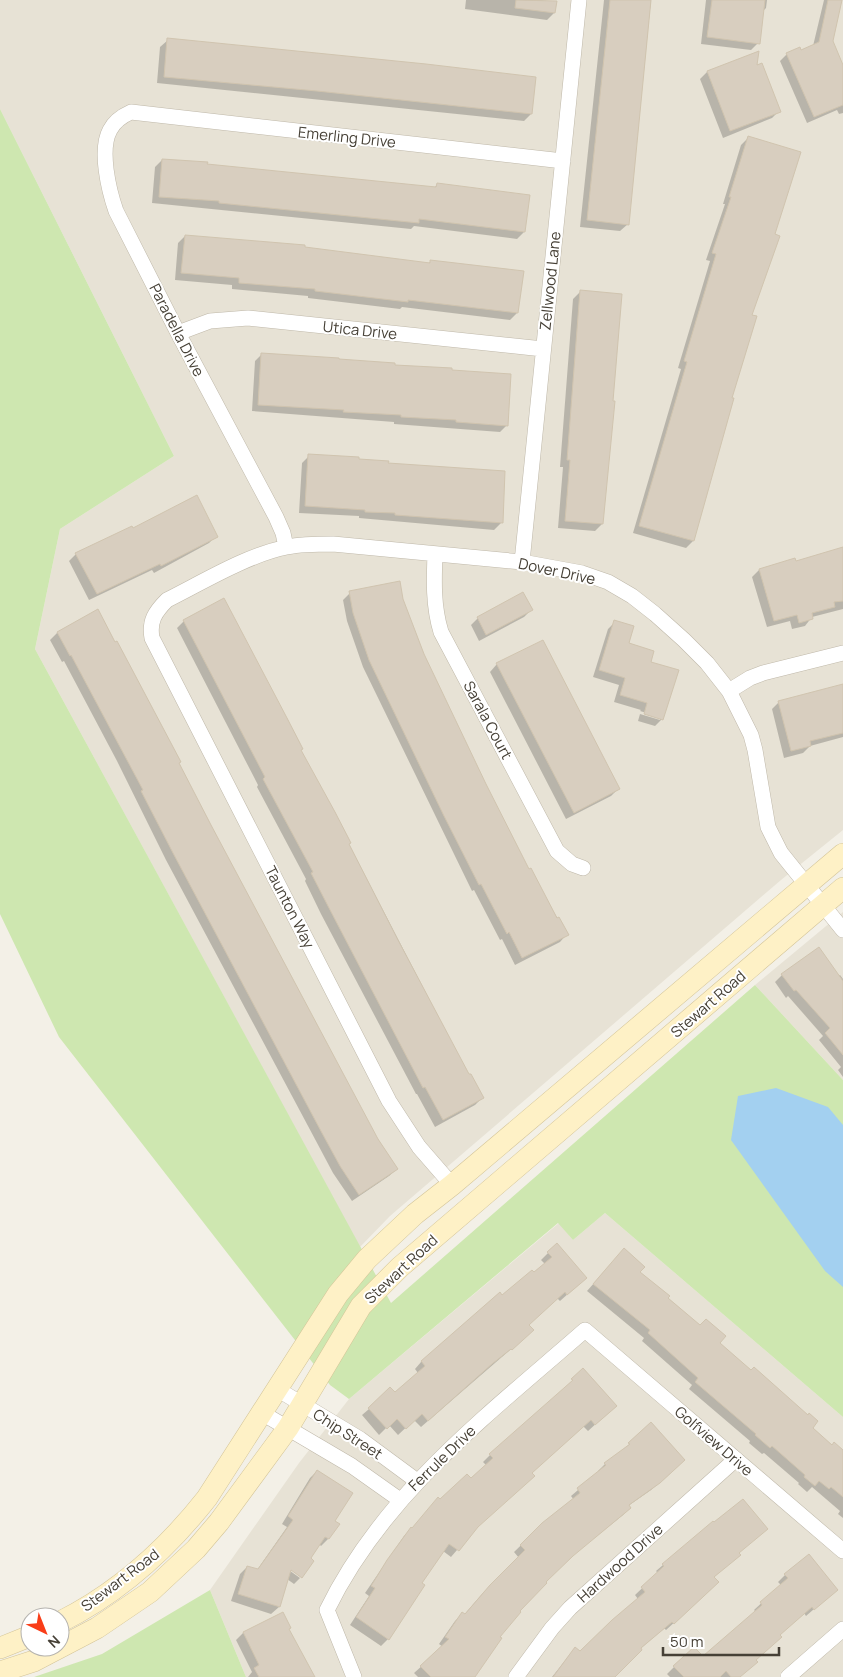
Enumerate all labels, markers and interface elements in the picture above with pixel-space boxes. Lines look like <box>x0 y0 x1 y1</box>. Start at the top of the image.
street label: Emerling Drive <box>297 121 397 153</box>
street label: Zellwood Lane <box>534 230 566 332</box>
street label: Paradella Drive <box>145 280 210 380</box>
street label: Utica Drive <box>322 316 398 344</box>
street label: Dover Drive <box>517 553 598 589</box>
street label: Sarala Court <box>459 677 517 763</box>
street label: Taunton Way <box>260 862 320 952</box>
street label: Stewart Road <box>666 966 750 1042</box>
street label: Stewart Road <box>360 1230 442 1308</box>
street label: Golfview Drive <box>670 1401 758 1481</box>
street label: Chip Street <box>309 1404 387 1464</box>
street label: Ferrule Drive <box>404 1420 480 1495</box>
street label: Hardwood Drive <box>573 1519 668 1607</box>
street label: Stewart Road <box>77 1544 163 1616</box>
north arrow <box>20 1607 70 1657</box>
scale bar <box>663 1624 779 1656</box>
text: N <box>44 1631 64 1652</box>
text: 50 m <box>670 1631 704 1652</box>

